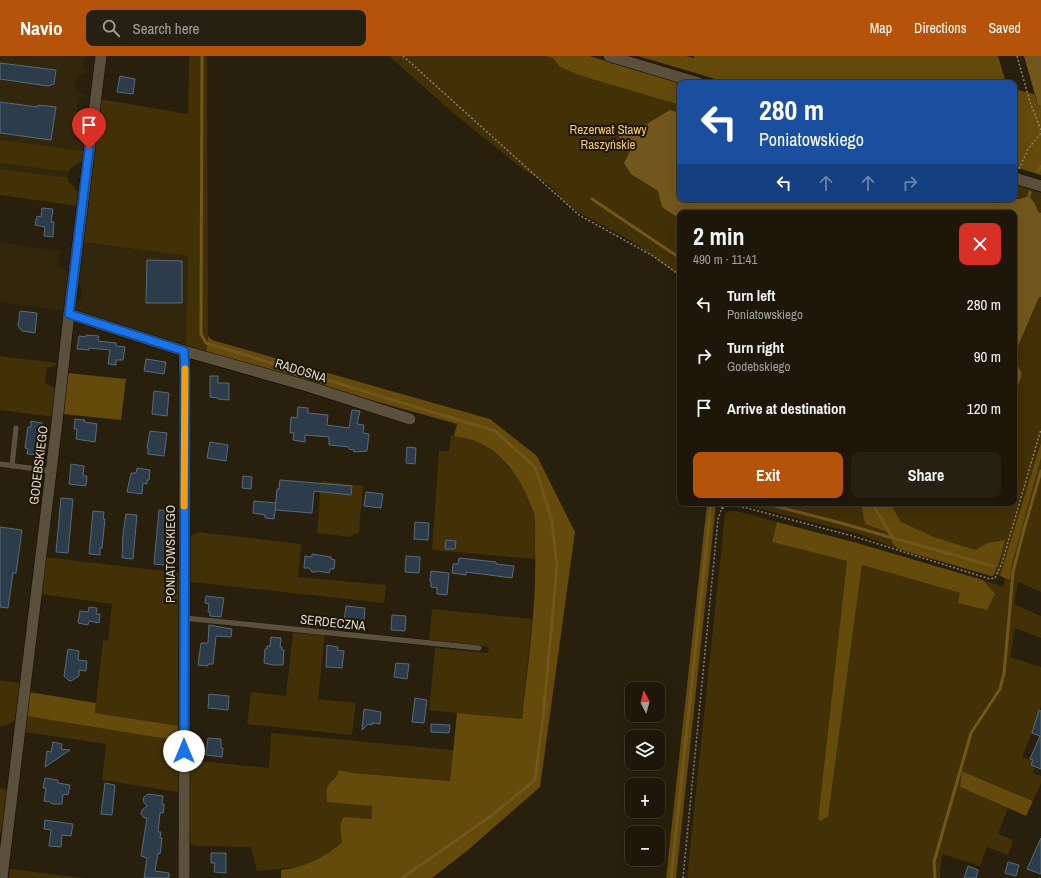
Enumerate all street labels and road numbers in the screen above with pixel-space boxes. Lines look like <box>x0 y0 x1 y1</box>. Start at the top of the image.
street label: RADOSNA <box>273 355 329 387</box>
street label: GODEBSKIEGO <box>25 425 52 506</box>
street label: PONIATOWSKIEGO <box>162 505 179 603</box>
street label: SERDECZNA <box>299 611 367 634</box>

